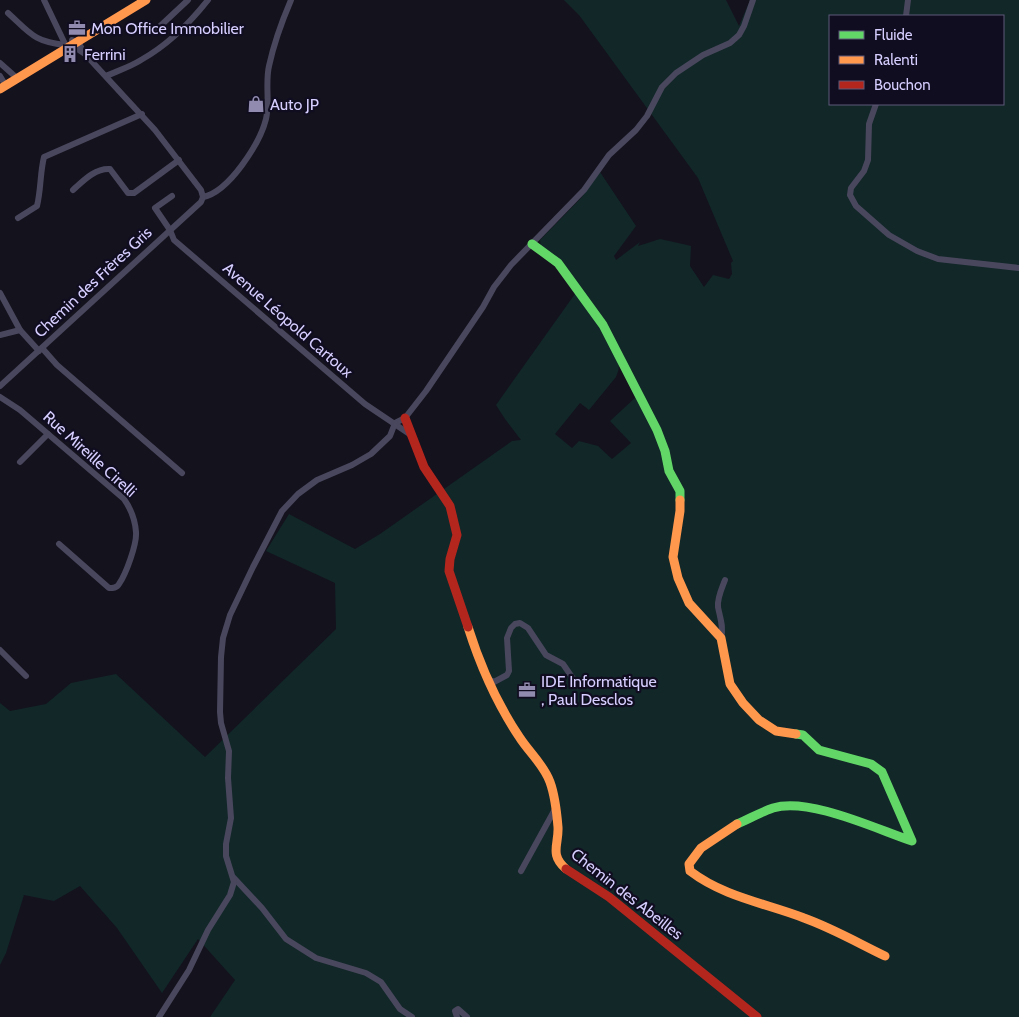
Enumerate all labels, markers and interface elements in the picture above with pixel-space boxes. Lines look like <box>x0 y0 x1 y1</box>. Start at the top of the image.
legend <box>829 15 1004 105</box>
office icon: Mon Office Immobilier <box>67 18 87 38</box>
place label: Mon Office Immobilier <box>91 19 245 38</box>
text: Fluide <box>874 26 913 44</box>
building icon: Ferrini <box>60 44 80 64</box>
place label: Ferrini <box>84 45 126 64</box>
text: Ralenti <box>874 51 918 69</box>
text: Bouchon <box>874 76 931 94</box>
shop icon: Auto JP <box>246 94 266 114</box>
place label: Auto JP <box>270 95 319 114</box>
street label: Chemin des Frères Gris <box>30 222 156 341</box>
street label: Avenue Léopold Cartoux <box>219 258 357 382</box>
street label: Rue Mireille Cirelli <box>39 407 141 501</box>
place label: IDE Informatique , Paul Desclos <box>541 672 657 709</box>
office icon: IDE Informatique , Paul Desclos <box>517 680 537 700</box>
street label: Chemin des Abeilles <box>567 844 687 944</box>

